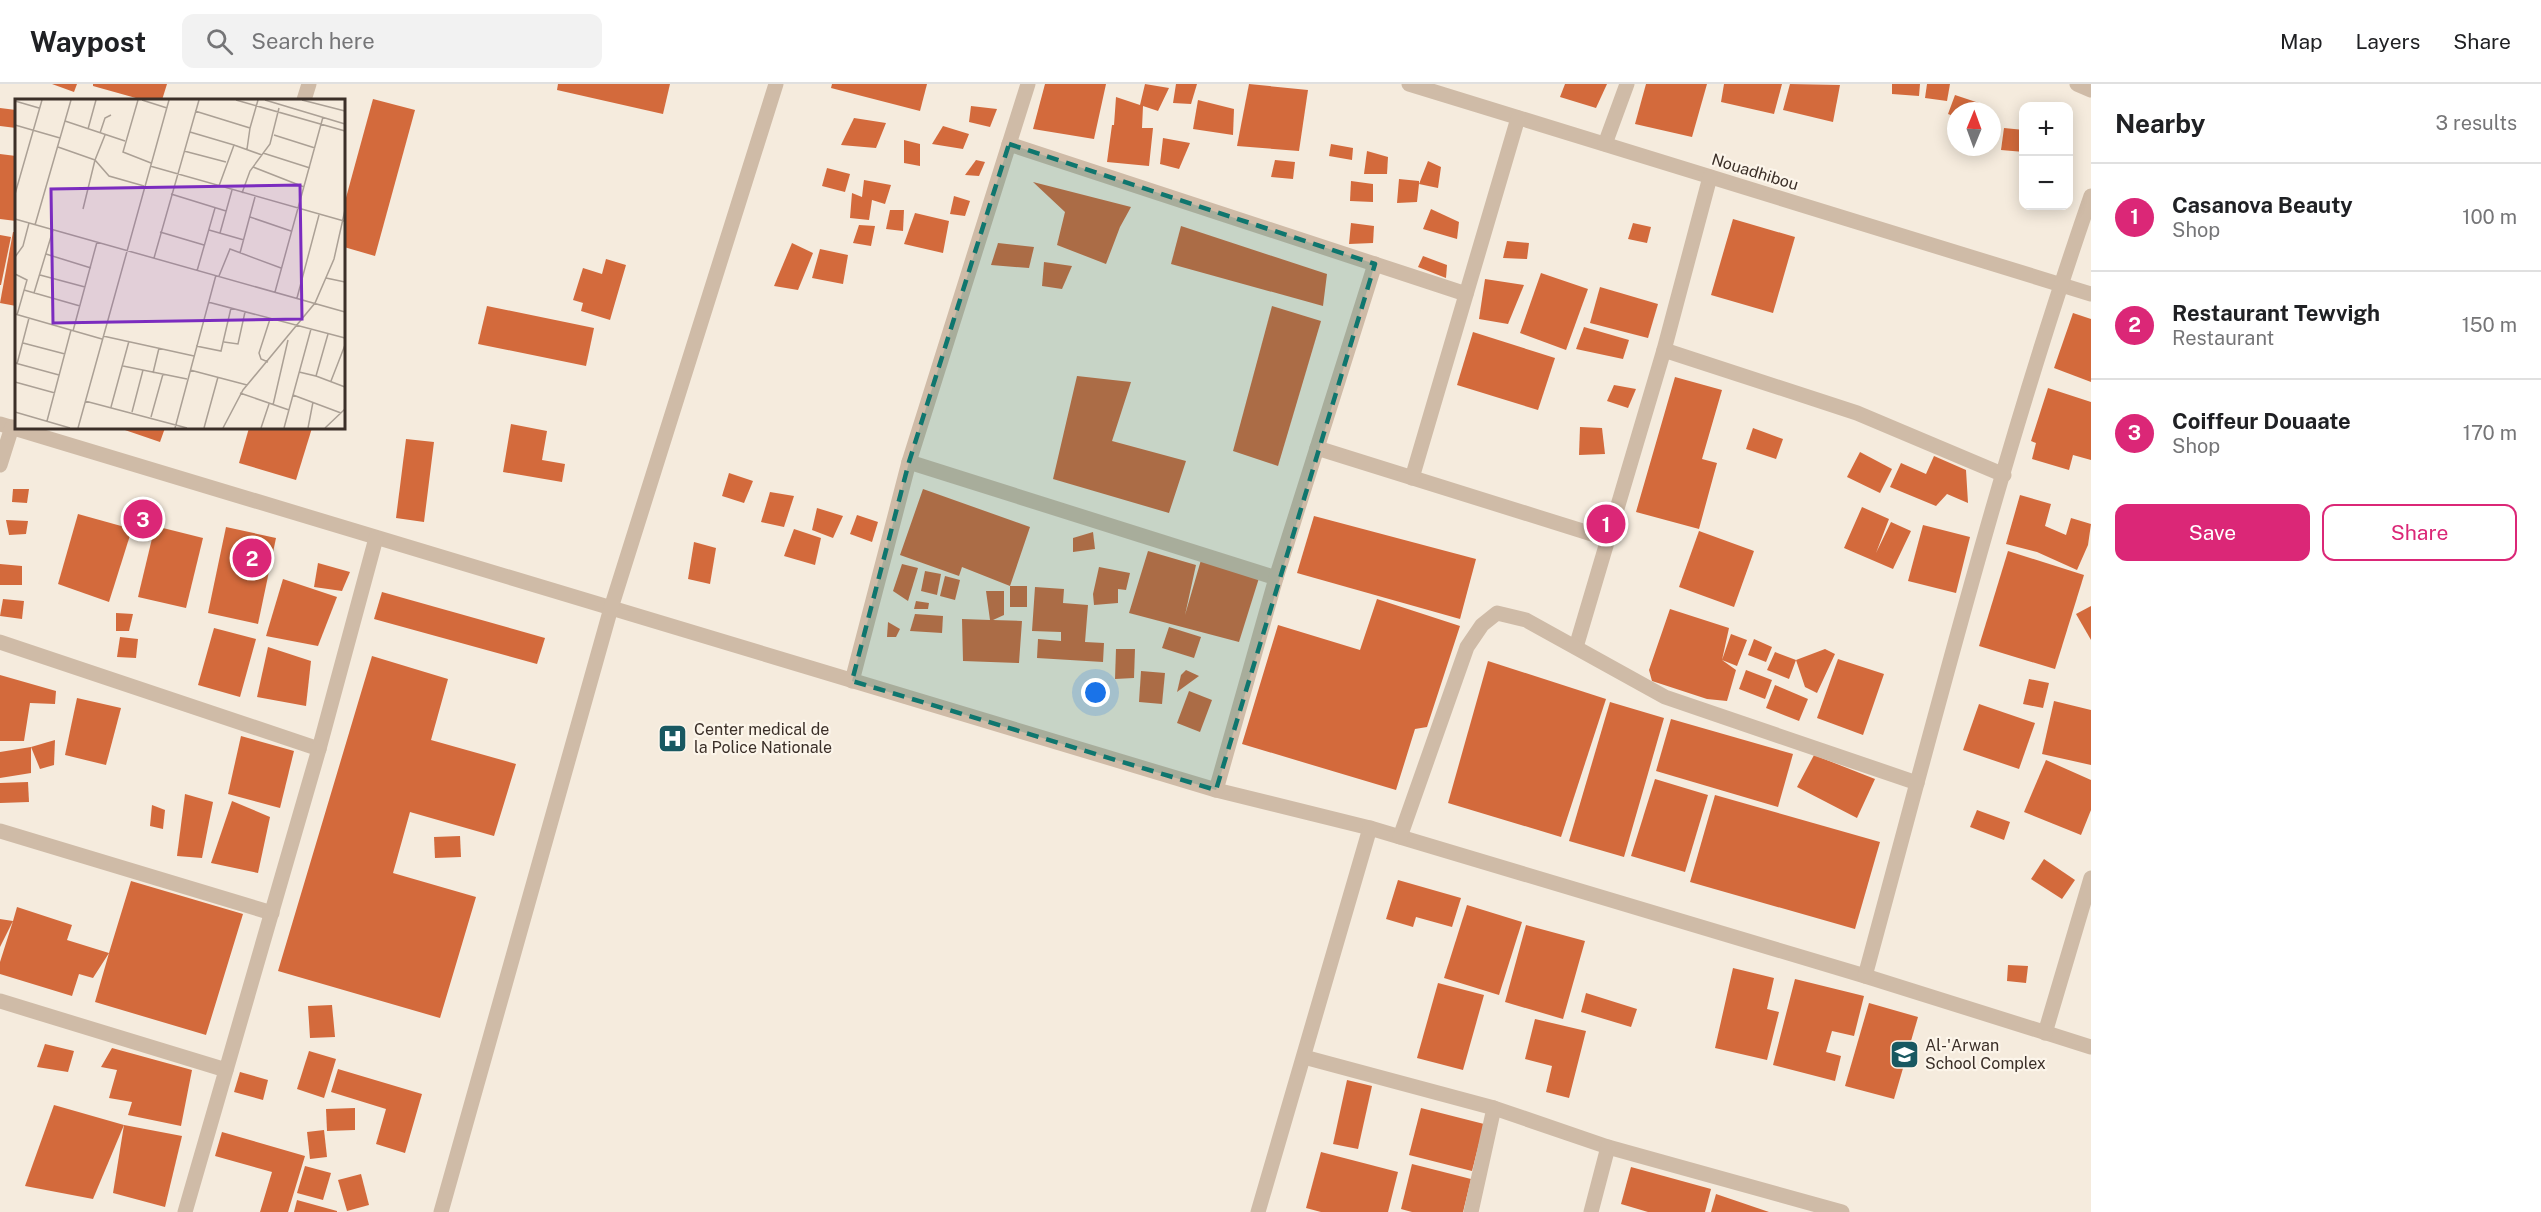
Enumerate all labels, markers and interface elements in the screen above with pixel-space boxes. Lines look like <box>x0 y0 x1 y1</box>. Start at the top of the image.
search box <box>182 14 602 68</box>
text: Waypost <box>30 25 146 58</box>
icon: search <box>203 25 236 58</box>
text: Search here <box>251 28 375 54</box>
text: Map <box>2280 29 2323 54</box>
text: Layers <box>2356 29 2420 54</box>
text: Share <box>2453 29 2511 54</box>
inset map <box>15 99 345 429</box>
north arrow <box>1947 102 2001 156</box>
map controls <box>2019 102 2073 210</box>
button: + <box>2019 102 2073 156</box>
text: Nearby <box>2115 108 2205 139</box>
text: 3 results <box>2436 111 2517 135</box>
street label: Nouadhibou <box>1709 150 1801 194</box>
button: − <box>2019 156 2073 210</box>
text: Casanova Beauty <box>2172 192 2353 218</box>
text: 1 <box>2130 205 2139 229</box>
text: 100 m <box>2462 205 2517 229</box>
text: Shop <box>2172 218 2220 242</box>
text: Restaurant Tewvigh <box>2172 300 2380 326</box>
text: 2 <box>2128 313 2141 337</box>
text: 150 m <box>2462 313 2517 337</box>
text: Restaurant <box>2172 326 2274 350</box>
text: Coiffeur Douaate <box>2172 408 2351 434</box>
text: 3 <box>2128 421 2141 445</box>
text: 170 m <box>2463 421 2517 445</box>
text: Shop <box>2172 434 2220 458</box>
pin: 3 <box>124 496 162 542</box>
pin: 1 <box>1586 502 1626 546</box>
button: Save <box>2115 504 2310 561</box>
button: Share <box>2322 504 2517 561</box>
pin: 2 <box>232 536 272 580</box>
your location <box>1081 678 1110 707</box>
place label: Center medical de la Police Nationale <box>694 720 832 757</box>
hospital icon: Center medical de la Police Nationale <box>657 722 689 754</box>
place label: Al-'Arwan School Complex <box>1925 1036 2046 1073</box>
school or university icon: Al-'Arwan School Complex <box>1888 1038 1920 1070</box>

